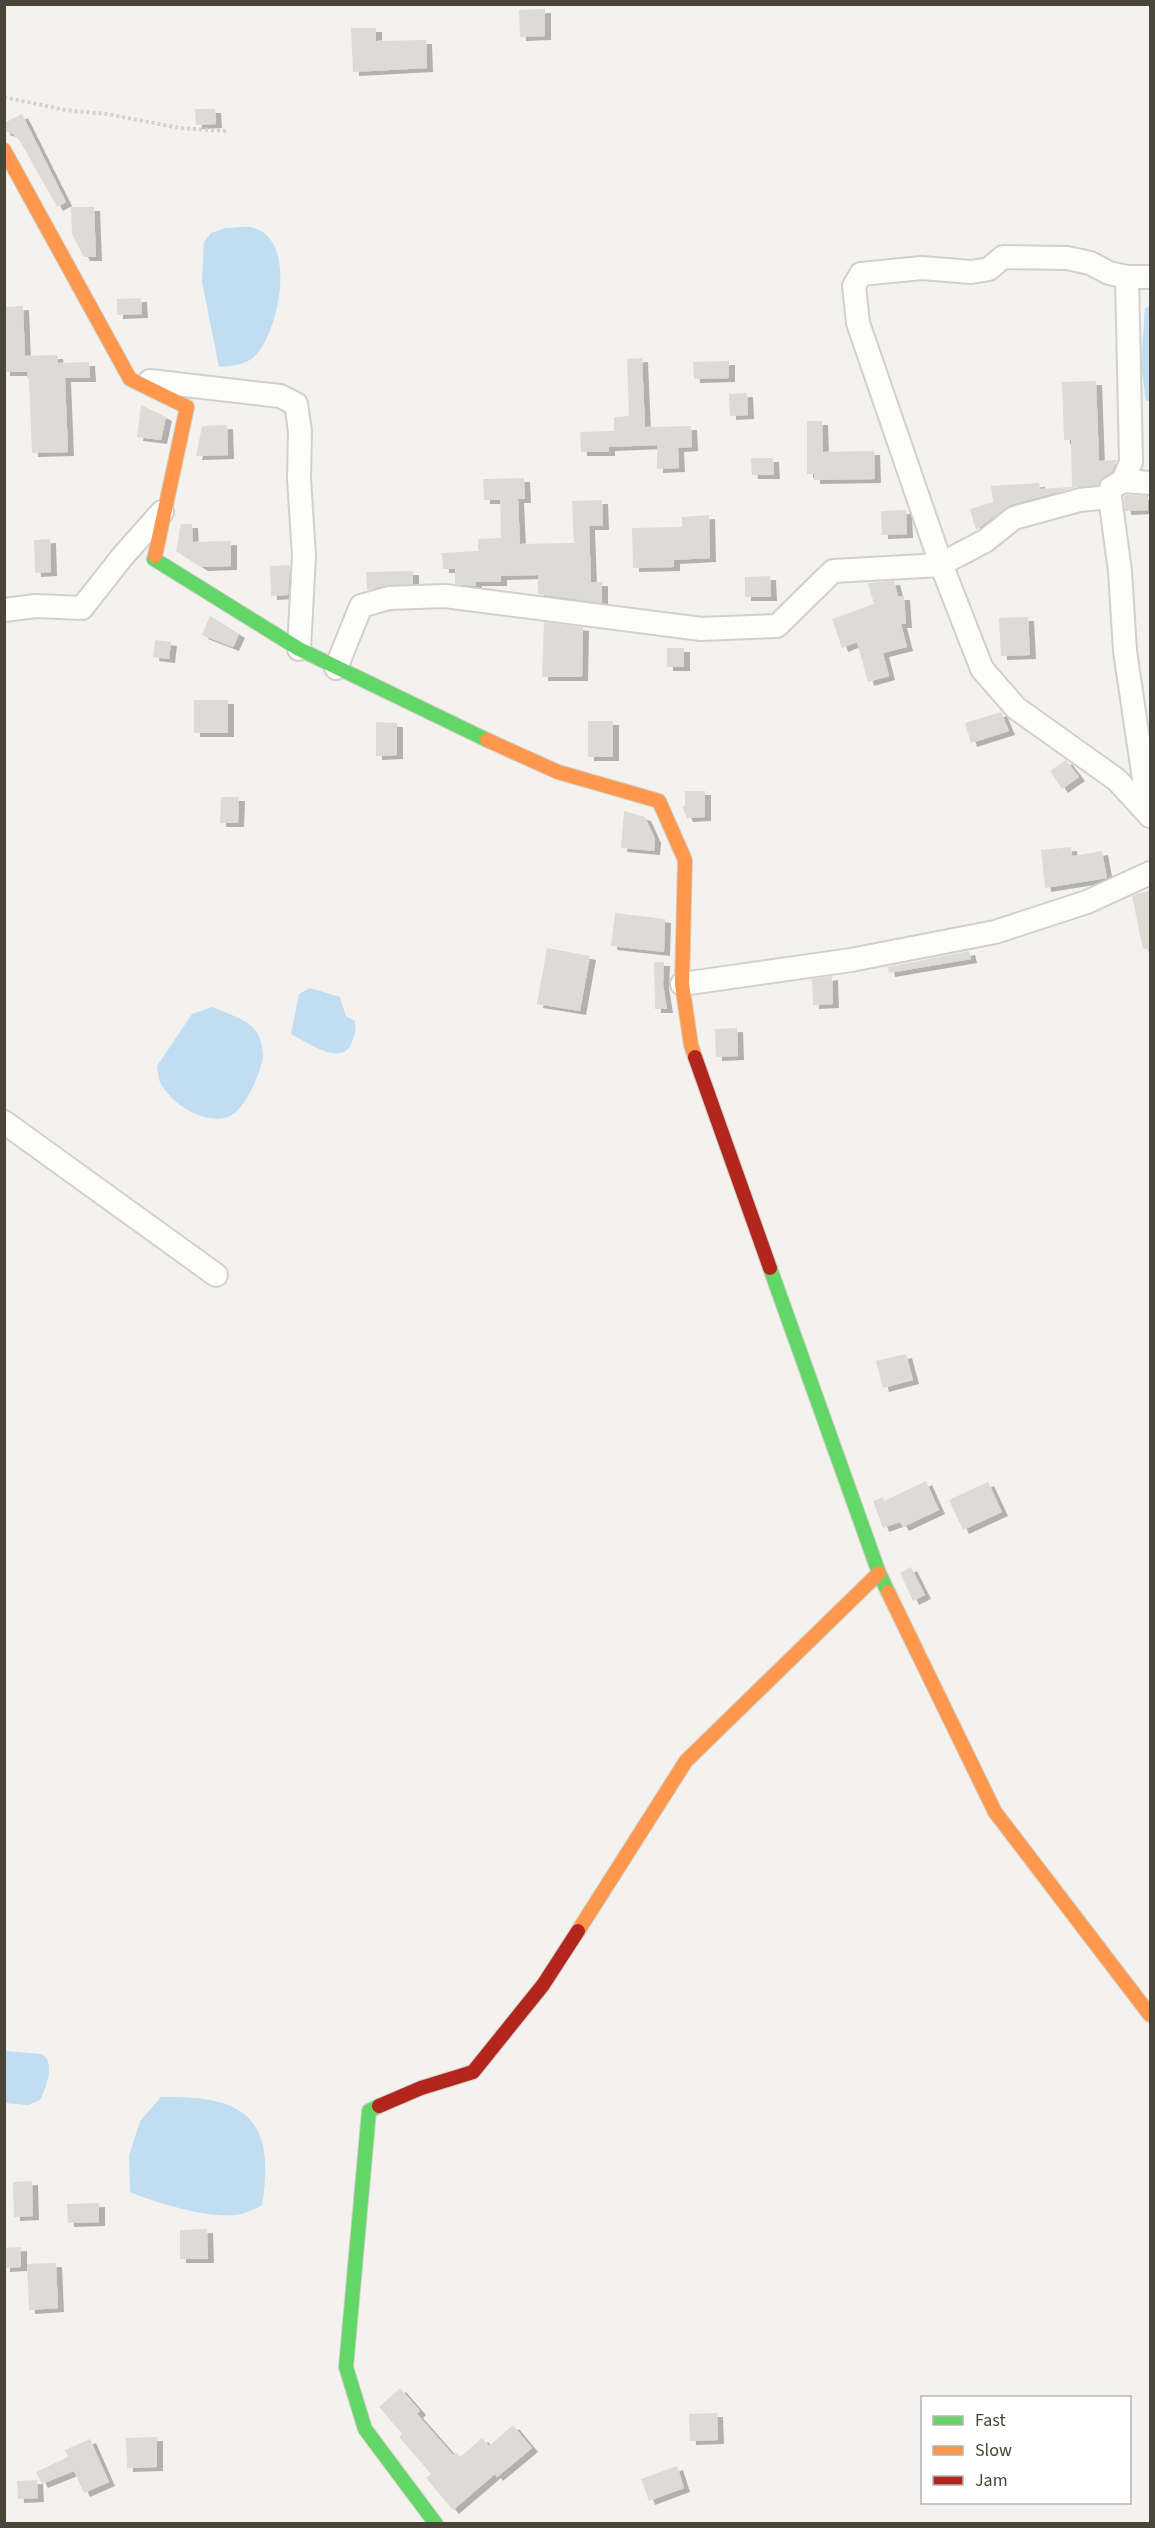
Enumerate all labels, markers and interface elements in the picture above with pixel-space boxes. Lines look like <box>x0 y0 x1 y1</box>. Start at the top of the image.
legend <box>921 2396 1131 2504</box>
text: Fast <box>975 2408 1006 2433</box>
text: Slow <box>975 2438 1012 2463</box>
text: Jam <box>975 2468 1008 2493</box>

